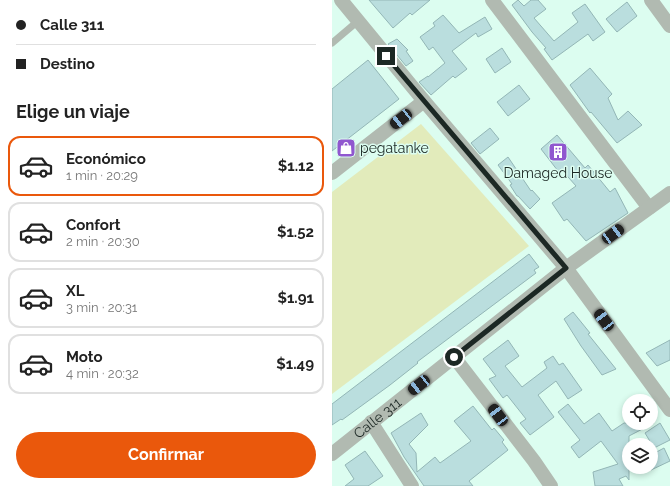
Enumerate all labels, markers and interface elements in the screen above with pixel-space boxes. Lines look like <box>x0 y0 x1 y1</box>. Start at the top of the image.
text: Calle 311 <box>40 16 104 34</box>
route end <box>377 47 395 65</box>
text: Destino <box>40 55 95 73</box>
text: Elige un viaje <box>16 101 130 122</box>
car <box>388 107 414 131</box>
shop icon: pegatanke <box>335 137 357 159</box>
place label: pegatanke <box>360 140 429 156</box>
building icon: Damaged House <box>547 141 569 163</box>
icon: car <box>18 148 54 184</box>
text: Económico <box>66 150 146 168</box>
text: $1.12 <box>278 157 314 175</box>
place label: Damaged House <box>503 165 613 181</box>
text: 1 min · 20:29 <box>66 168 138 183</box>
icon: car <box>18 214 54 250</box>
text: Confort <box>66 216 120 234</box>
car <box>600 222 626 246</box>
text: $1.52 <box>277 223 314 241</box>
text: 2 min · 20:30 <box>66 234 140 249</box>
icon: car <box>18 280 54 316</box>
text: XL <box>66 282 84 300</box>
text: $1.91 <box>277 289 314 307</box>
text: 3 min · 20:31 <box>66 300 137 315</box>
car <box>592 307 616 333</box>
icon: car <box>18 346 54 382</box>
text: Moto <box>66 348 103 366</box>
route start <box>445 348 463 366</box>
text: $1.49 <box>276 355 314 373</box>
text: 4 min · 20:32 <box>66 366 139 381</box>
car <box>406 373 432 397</box>
street label: Calle 311 <box>350 394 404 442</box>
map controls <box>622 394 658 474</box>
button: locate <box>622 394 658 430</box>
car <box>486 402 510 428</box>
button: Confirmar <box>16 432 316 478</box>
button: layers <box>622 438 658 474</box>

